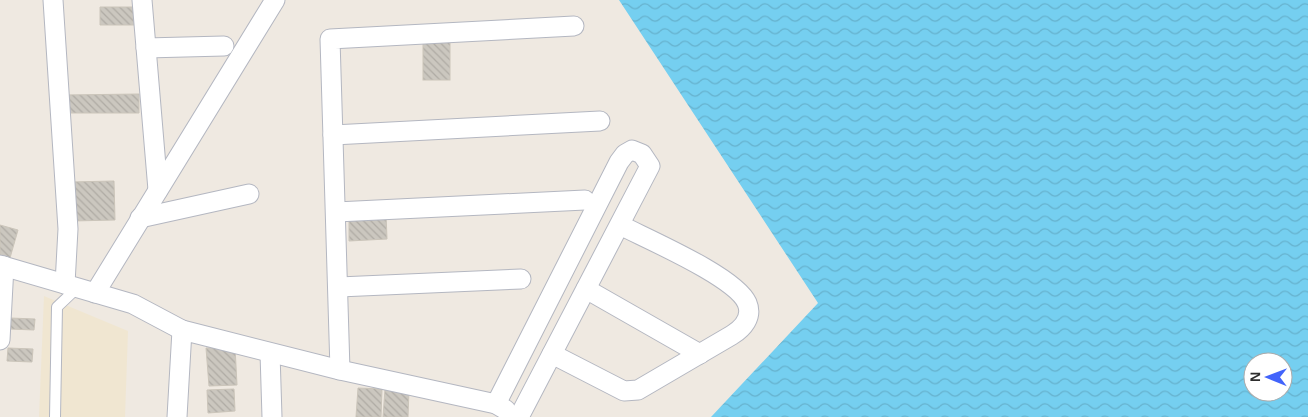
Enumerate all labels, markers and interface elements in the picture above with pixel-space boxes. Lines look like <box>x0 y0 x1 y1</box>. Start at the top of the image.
north arrow <box>1243 352 1293 402</box>
text: N <box>1247 372 1263 382</box>

